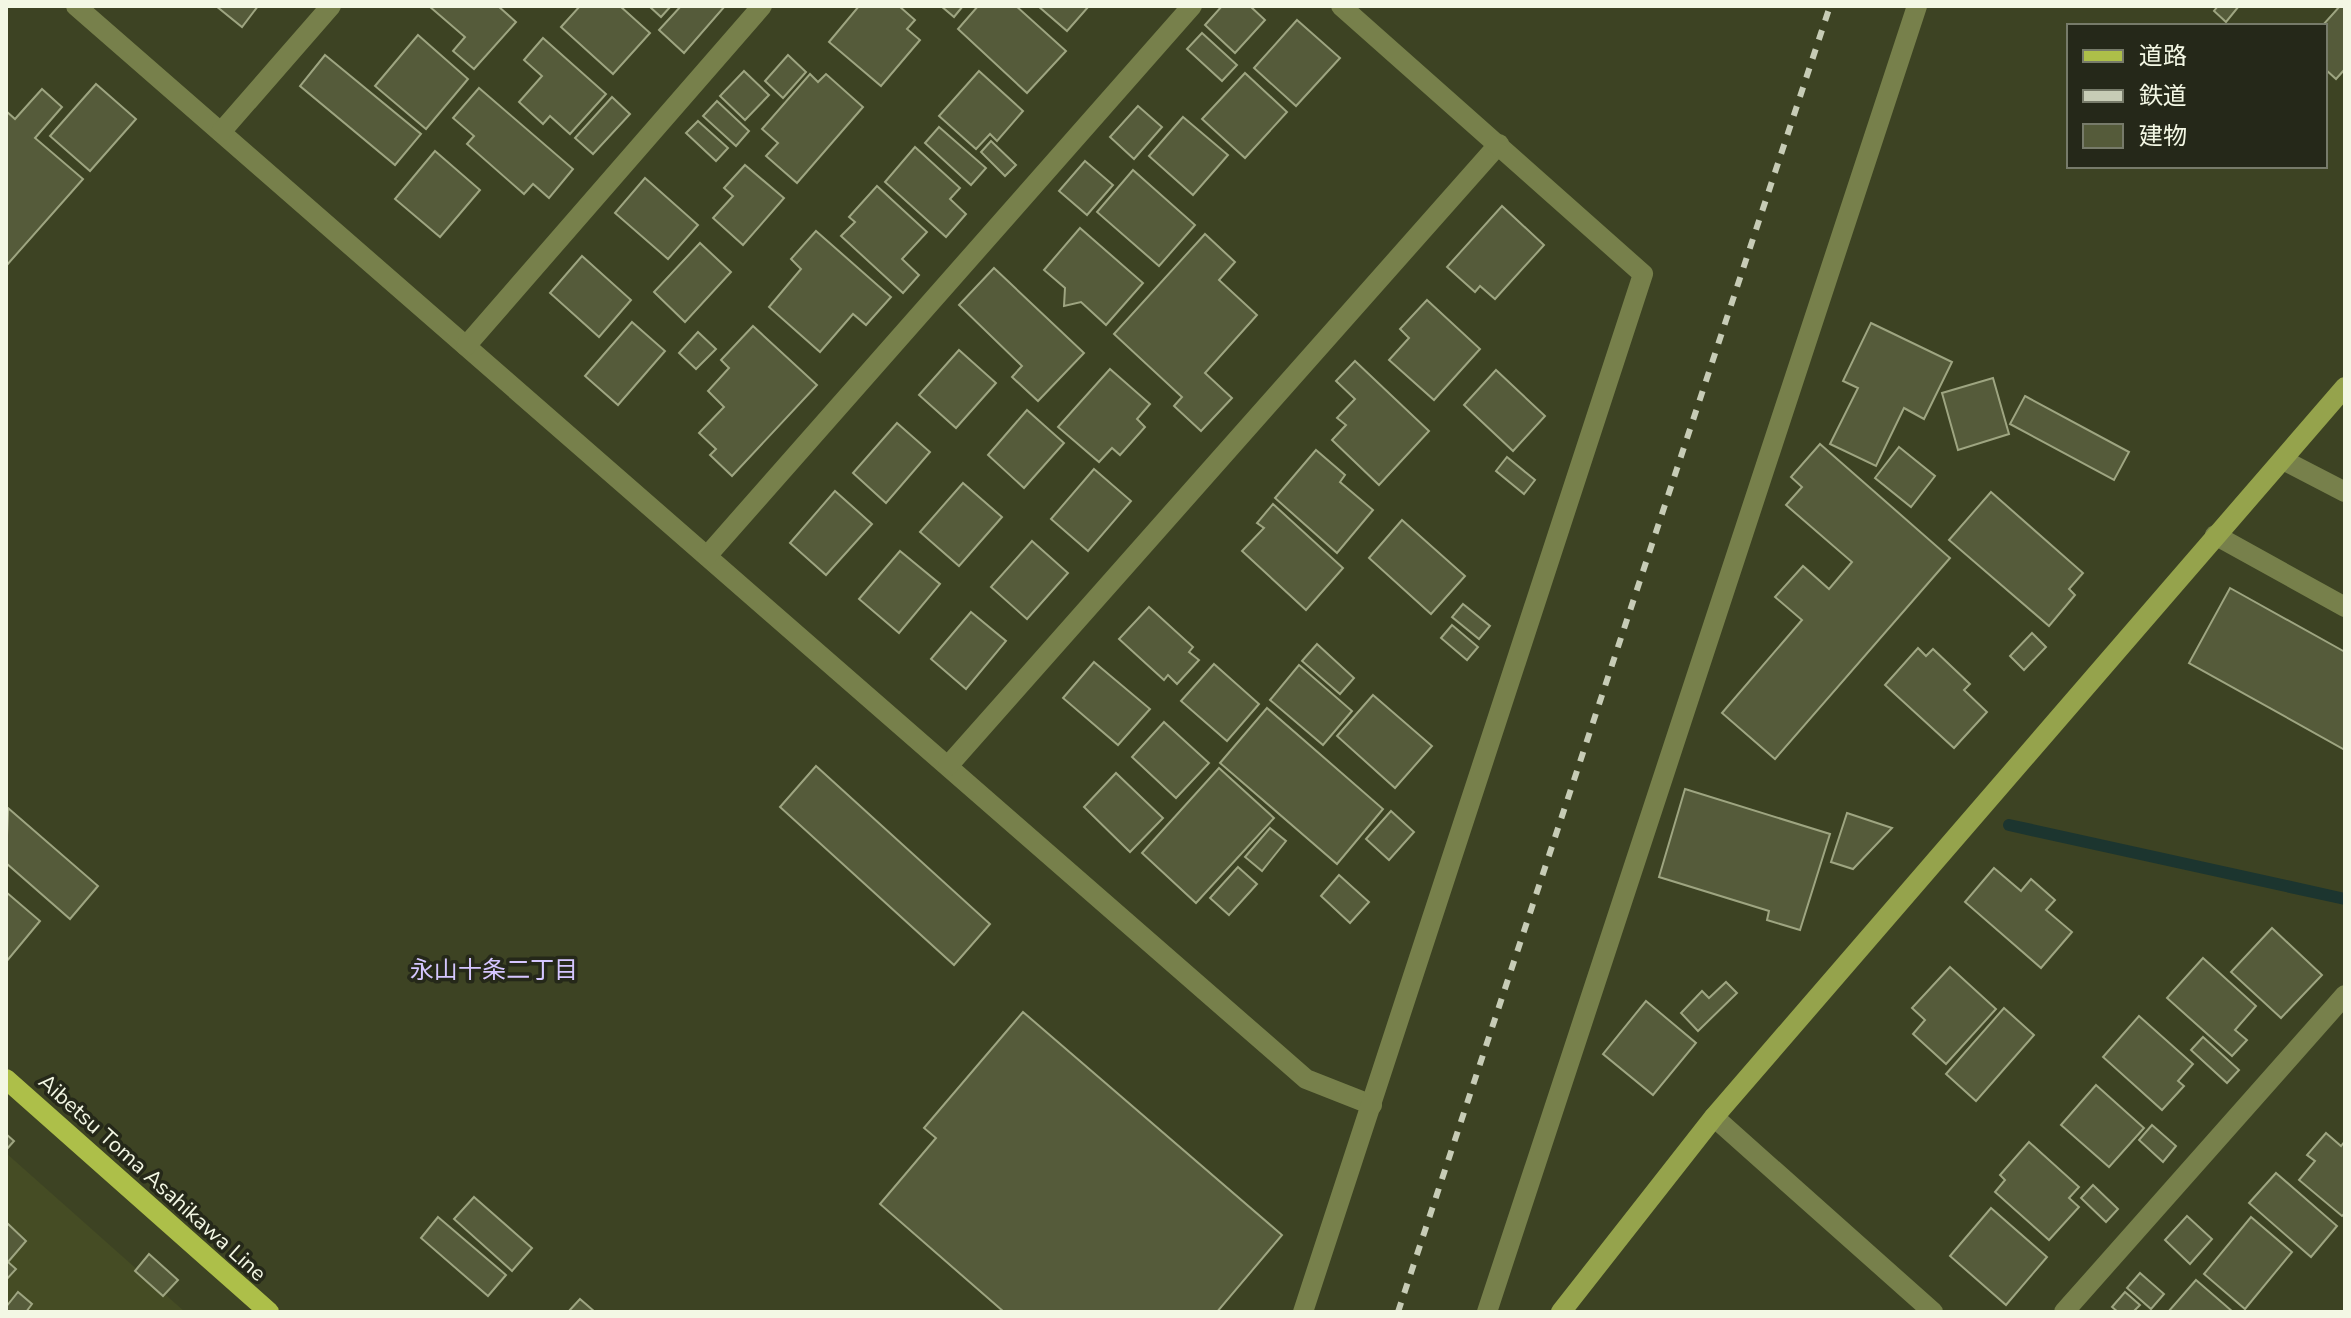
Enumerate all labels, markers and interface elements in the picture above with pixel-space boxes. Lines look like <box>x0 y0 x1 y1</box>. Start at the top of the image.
legend <box>2067 24 2327 168</box>
text: 道路 <box>2139 40 2187 72</box>
text: 鉄道 <box>2139 80 2187 112</box>
text: 建物 <box>2139 120 2187 152</box>
district label: 永山十条二丁目 <box>410 954 578 986</box>
street label: Aibetsu Toma Asahikawa Line <box>32 1067 273 1288</box>

